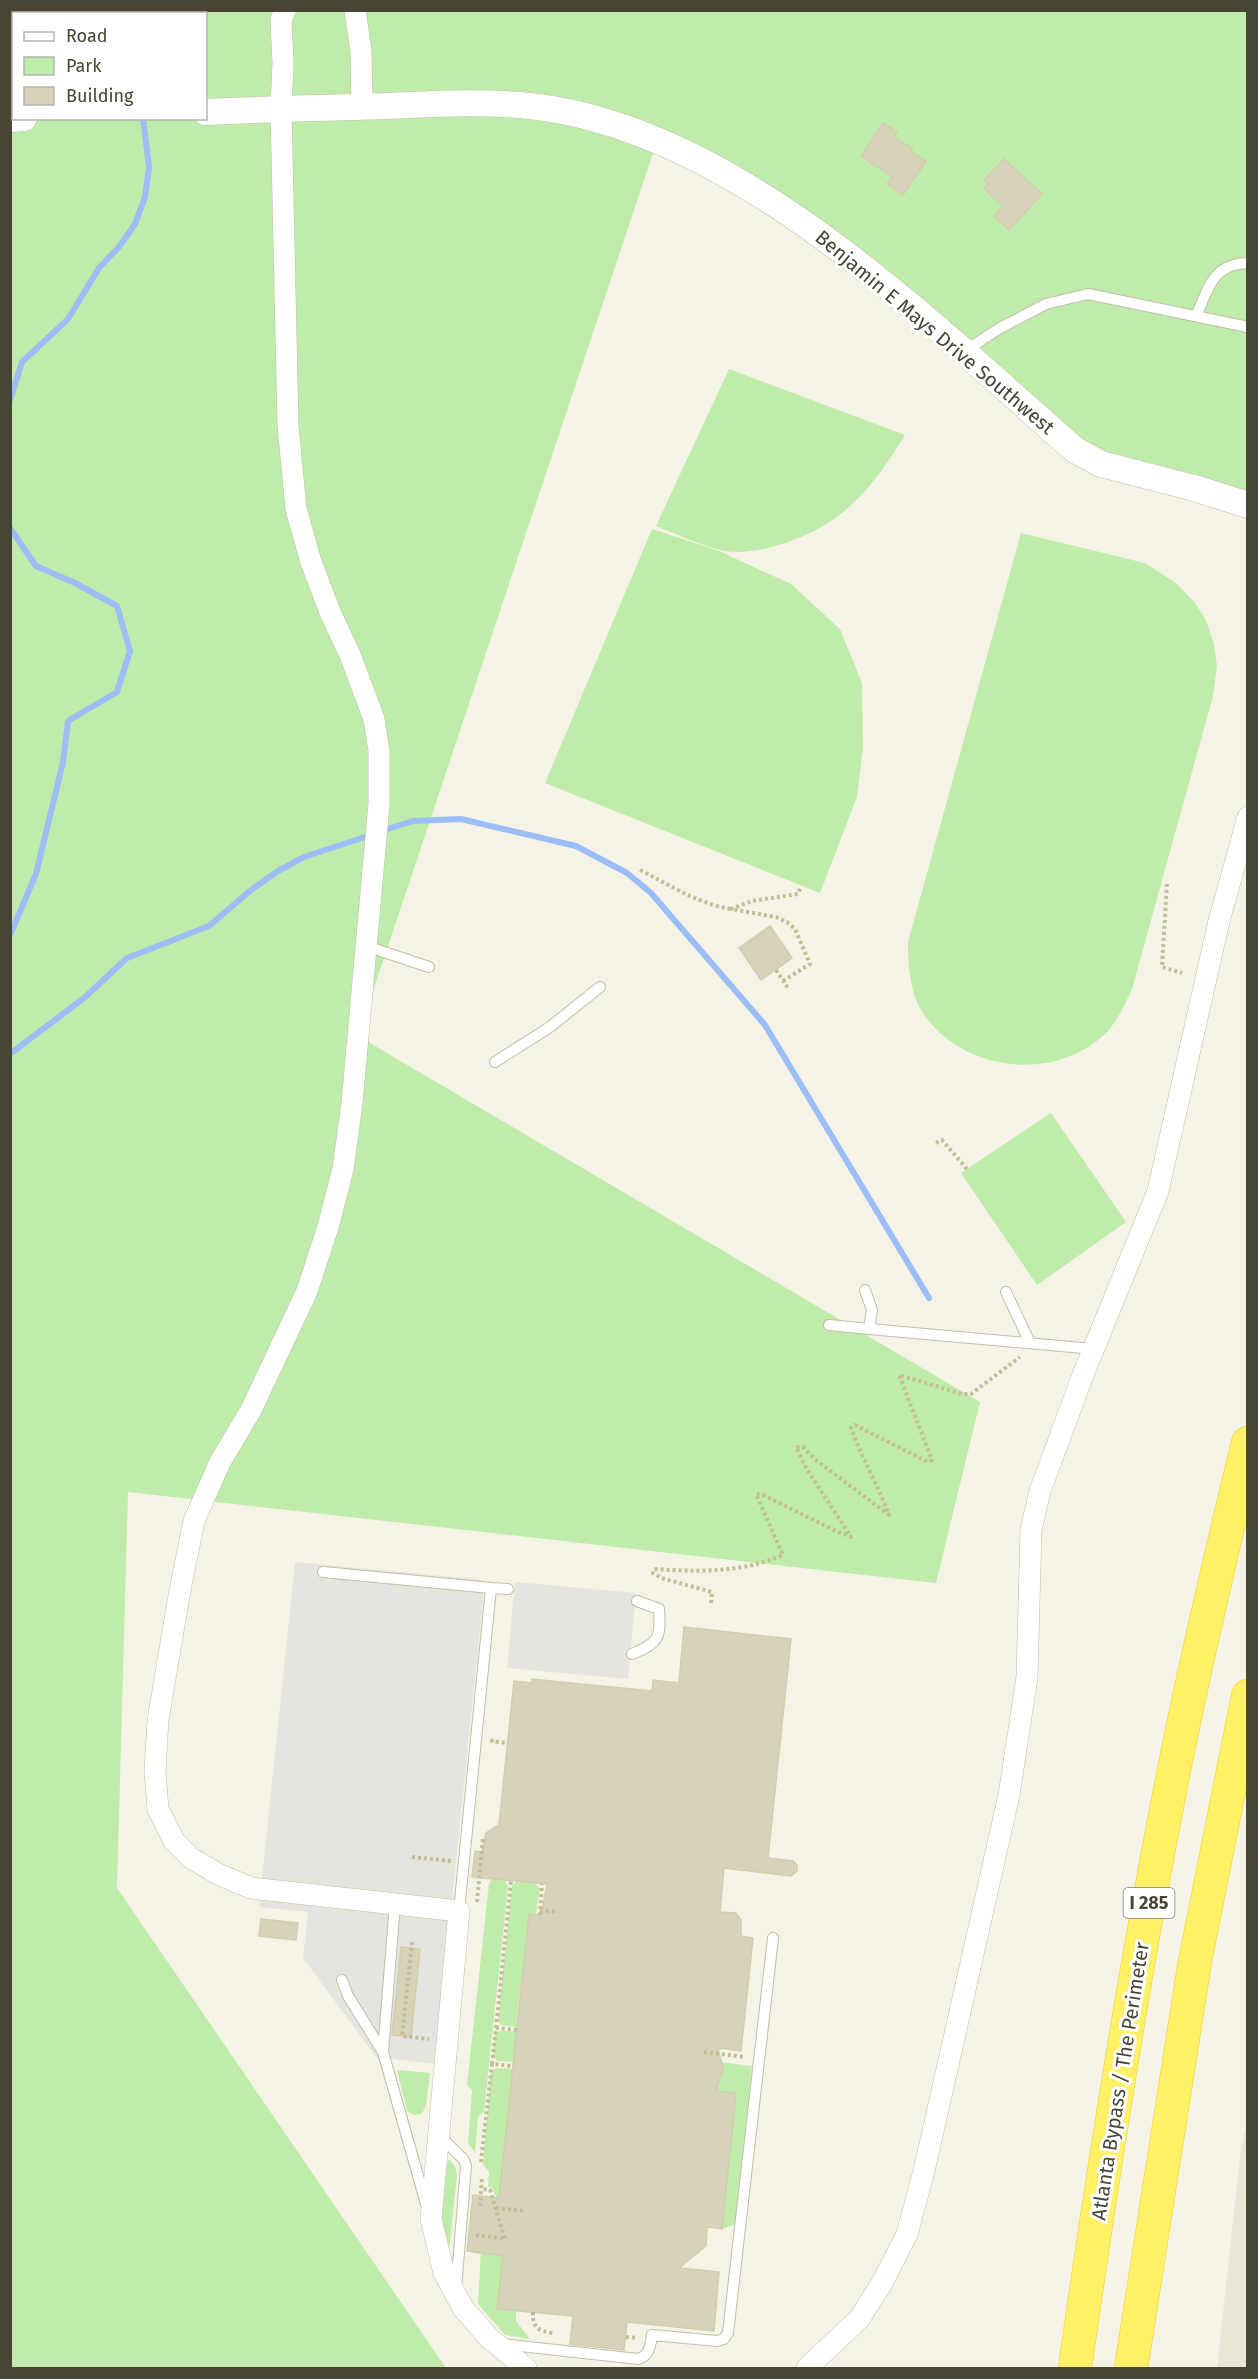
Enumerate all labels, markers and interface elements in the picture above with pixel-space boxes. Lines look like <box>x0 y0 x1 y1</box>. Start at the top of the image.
legend <box>12 12 207 120</box>
text: Road <box>66 25 108 47</box>
text: Park <box>66 55 102 77</box>
text: Building <box>66 85 134 107</box>
street label: Benjamin E Mays Drive Southwest <box>811 225 1060 440</box>
road number: I 285 <box>1124 1888 1174 1918</box>
street label: Atlanta Bypass / The Perimeter <box>1086 1940 1154 2222</box>

